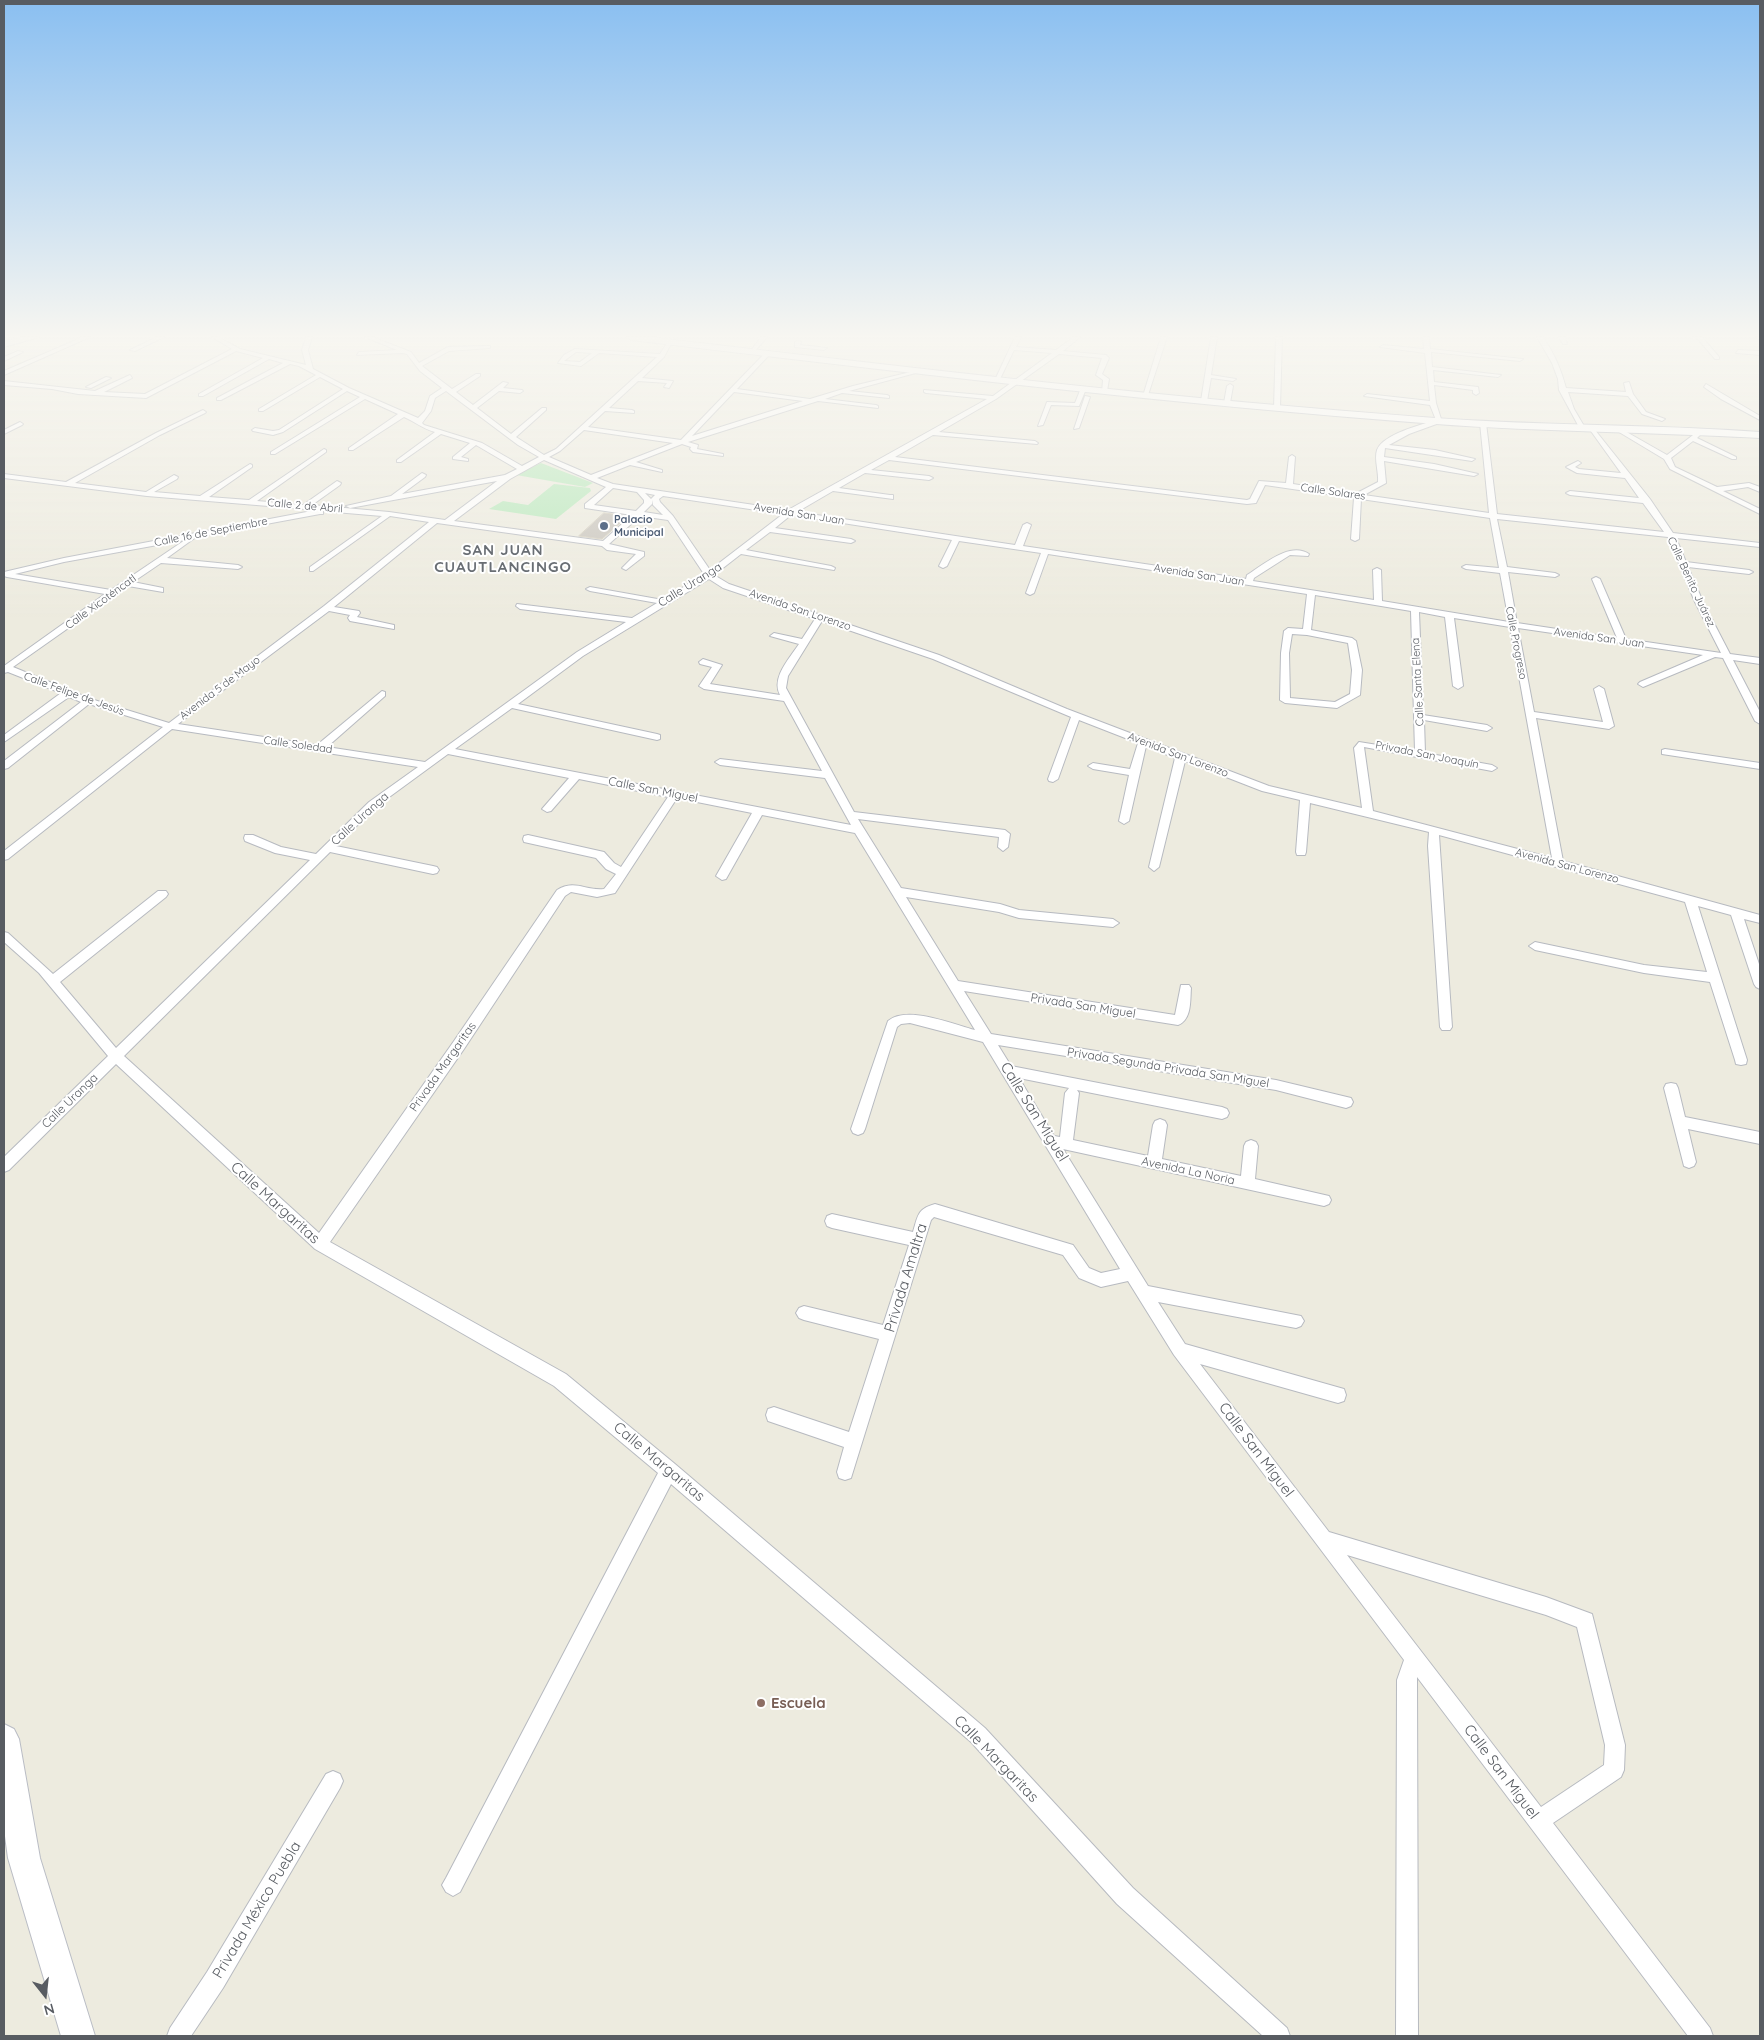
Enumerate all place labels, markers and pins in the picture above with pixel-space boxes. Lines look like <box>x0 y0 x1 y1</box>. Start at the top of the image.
place label: Palacio Municipal <box>614 513 664 539</box>
marker: Palacio Municipal <box>598 520 610 532</box>
place label: Escuela <box>771 1694 826 1712</box>
marker: Escuela <box>755 1697 767 1709</box>

